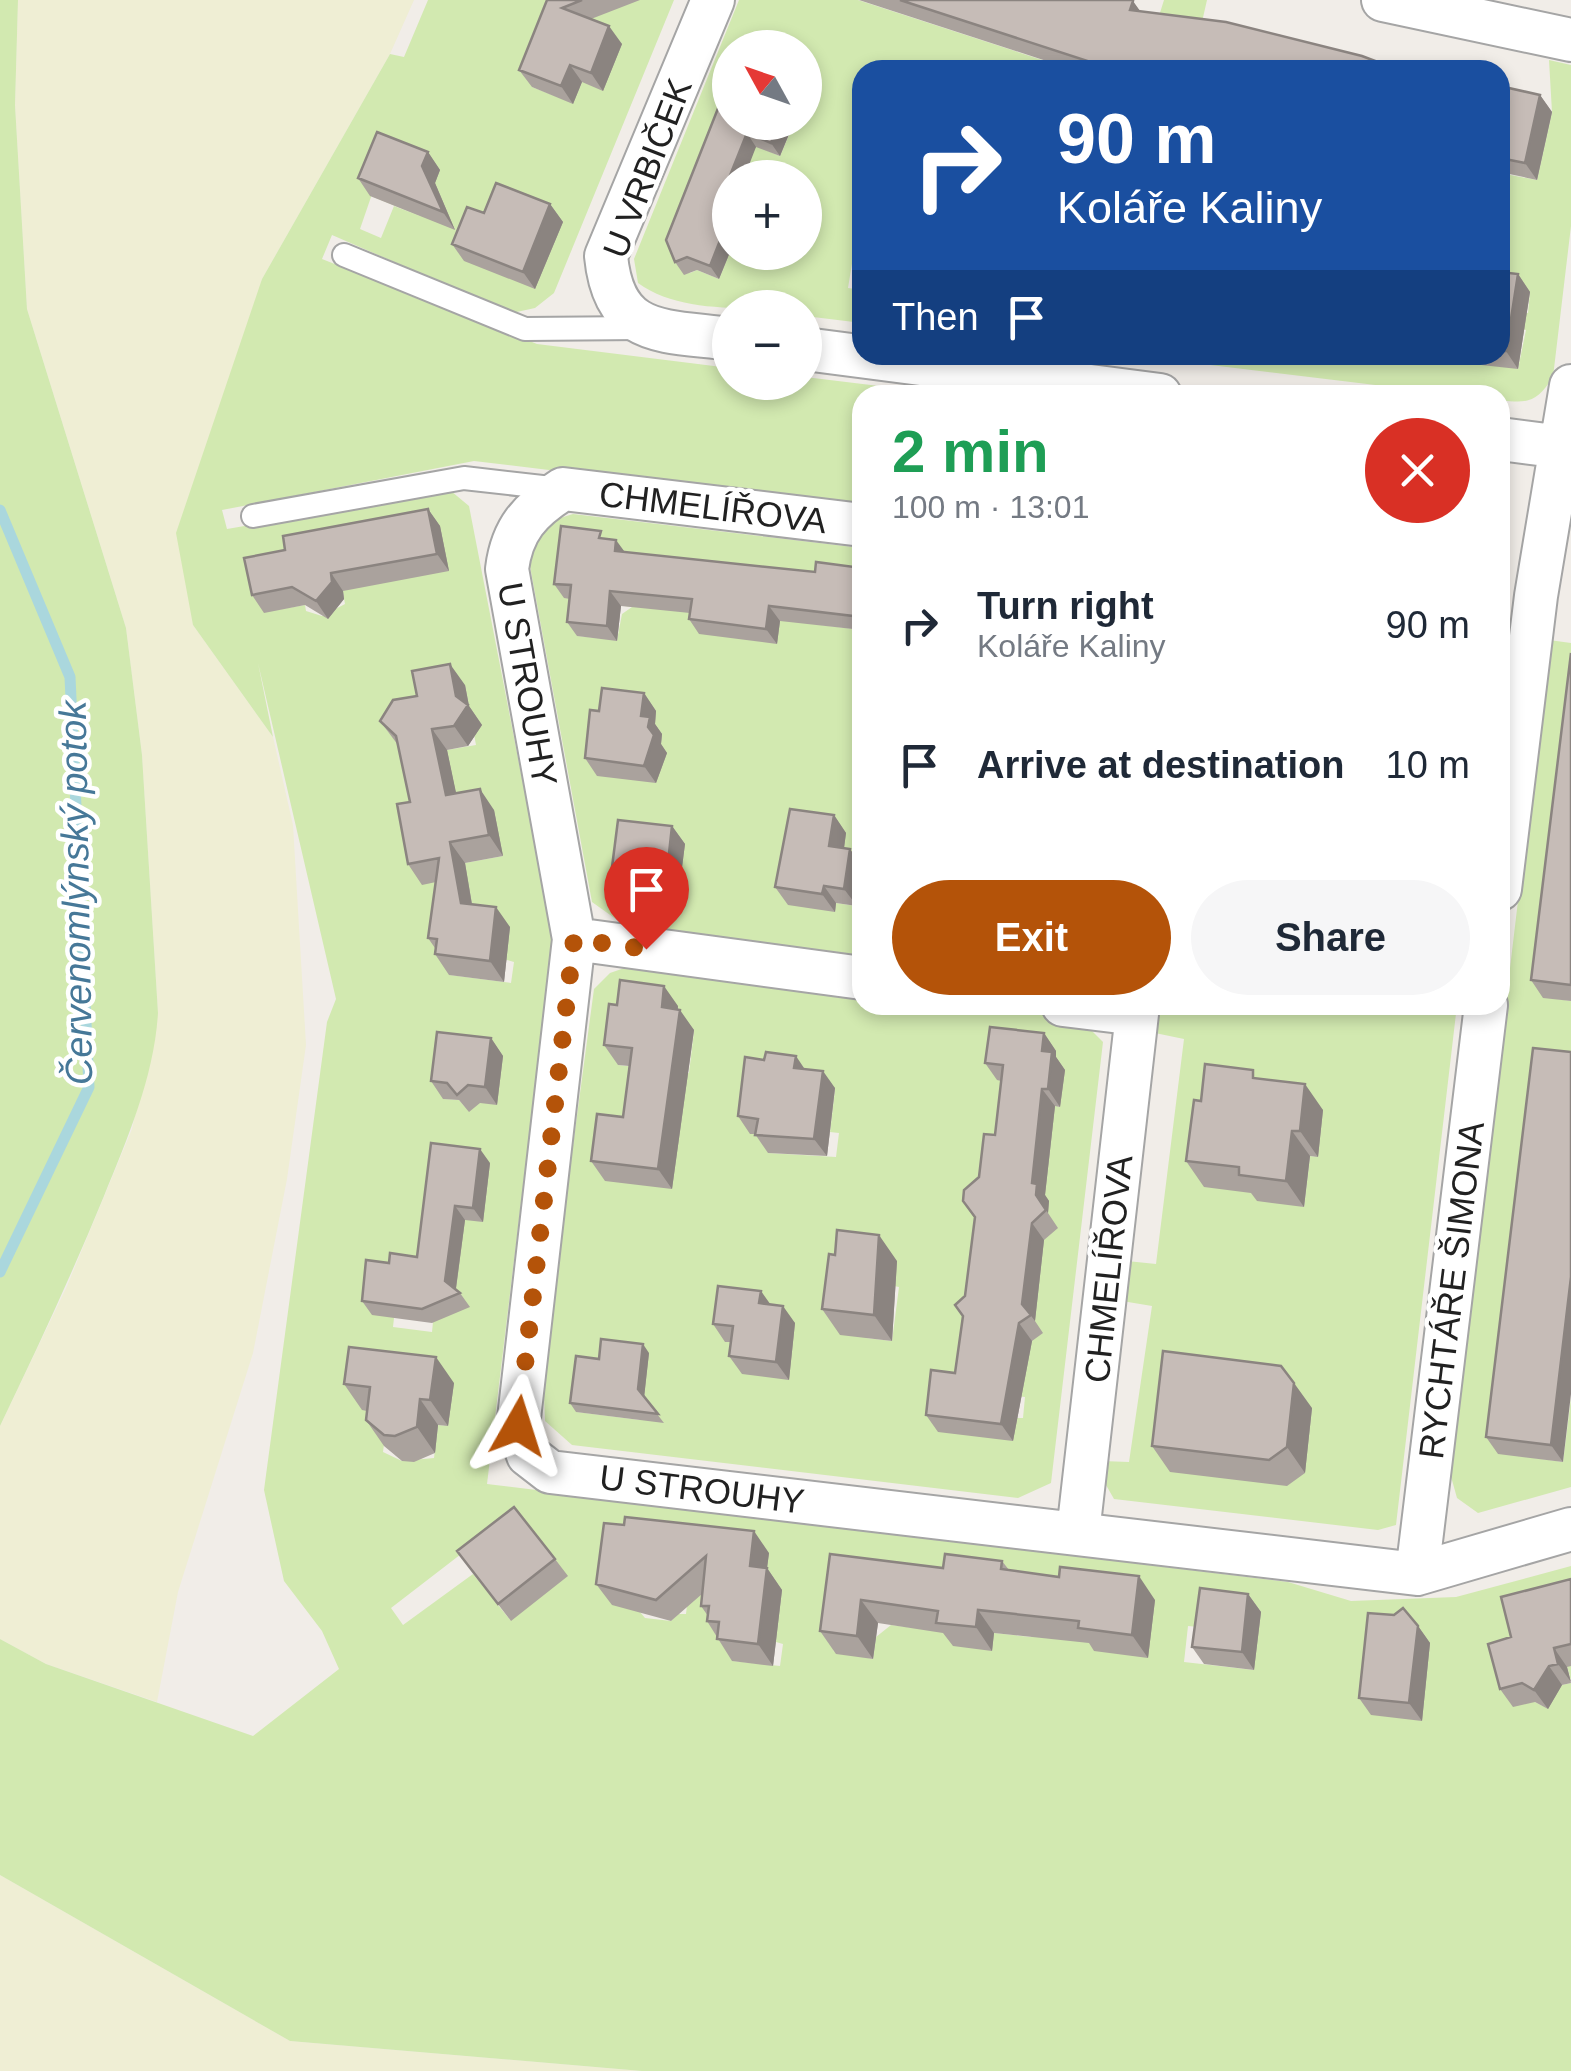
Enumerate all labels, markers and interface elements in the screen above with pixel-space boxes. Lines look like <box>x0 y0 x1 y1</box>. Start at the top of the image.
north arrow <box>712 30 822 140</box>
map controls <box>712 30 822 400</box>
street label: U VRBIČEK <box>595 73 699 263</box>
icon: right <box>892 100 1022 230</box>
text: 90 m <box>1057 100 1217 178</box>
button: + <box>712 160 822 270</box>
text: Koláře Kaliny <box>1057 182 1322 233</box>
button: − <box>712 290 822 400</box>
icon: arrive <box>999 290 1054 345</box>
text: Then <box>892 296 979 338</box>
text: 2 min <box>892 418 1049 485</box>
button: close <box>1365 418 1470 523</box>
street label: CHMELÍŘOVA <box>597 474 830 540</box>
text: 100 m · 13:01 <box>892 489 1089 525</box>
street label: U STROUHY <box>491 579 565 789</box>
text: Turn right <box>977 585 1154 627</box>
icon: right <box>892 598 947 653</box>
text: 90 m <box>1386 604 1470 646</box>
text: Koláře Kaliny <box>977 628 1166 664</box>
water label: Červenomlýnský potok <box>51 698 100 1086</box>
icon: arrive <box>892 738 947 793</box>
text: Arrive at destination <box>977 744 1344 786</box>
text: 10 m <box>1386 744 1470 786</box>
pin <box>604 847 689 950</box>
icon: arrive <box>619 862 674 917</box>
button: Exit <box>892 880 1171 995</box>
button: Share <box>1191 880 1470 995</box>
street label: RYCHTÁŘE ŠIMONA <box>1411 1118 1491 1461</box>
street label: CHMELÍŘOVA <box>1077 1153 1139 1385</box>
position arrow <box>466 1374 570 1478</box>
street label: U STROUHY <box>597 1457 807 1521</box>

